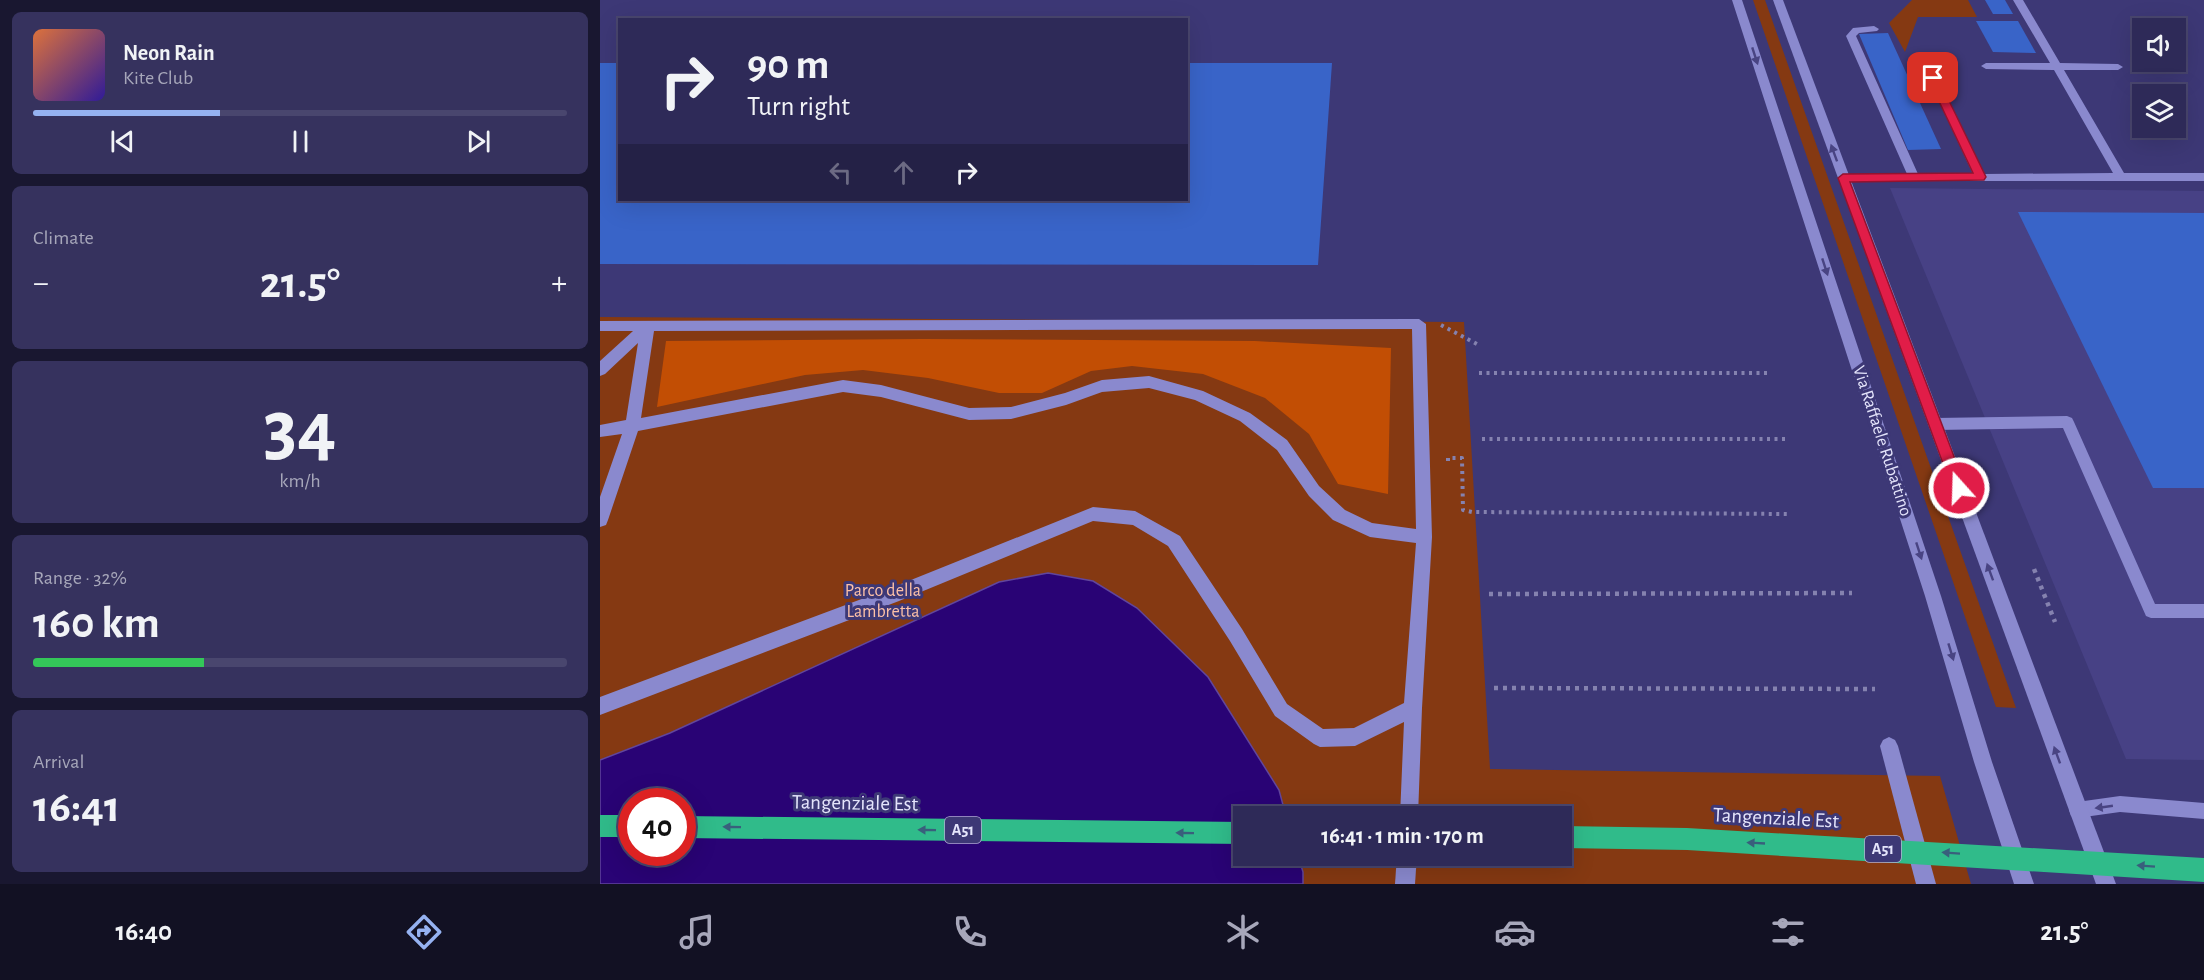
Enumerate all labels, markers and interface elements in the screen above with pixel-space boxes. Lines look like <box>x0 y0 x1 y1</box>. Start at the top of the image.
map controls <box>2132 18 2186 138</box>
button: sound <box>2132 18 2186 72</box>
text: Neon Rain <box>123 42 215 64</box>
icon: right <box>648 42 726 120</box>
text: 90 m <box>747 44 829 86</box>
one-way arrow <box>1751 47 1761 65</box>
pin <box>1907 52 1958 103</box>
icon: arrive <box>1916 61 1949 94</box>
text: Kite Club <box>123 68 193 88</box>
button: layers <box>2132 84 2186 138</box>
text: Turn right <box>747 93 850 120</box>
icon: previous <box>106 125 139 158</box>
icon: pause <box>284 125 317 158</box>
icon: next <box>462 125 495 158</box>
one-way arrow <box>1829 144 1839 162</box>
icon: left <box>824 156 857 189</box>
icon: ahead <box>887 156 920 189</box>
icon: right <box>950 156 983 189</box>
text: Climate <box>33 228 94 248</box>
one-way arrow <box>1821 258 1830 276</box>
text: 21.5° <box>260 261 340 306</box>
text: − <box>33 267 49 300</box>
text: + <box>551 267 567 300</box>
street label: Via Raffaele Rubattino <box>1849 364 1915 519</box>
text: 34 <box>264 391 336 469</box>
position arrow <box>1927 456 1991 520</box>
text: km/h <box>279 471 321 491</box>
one-way arrow <box>1914 543 1924 561</box>
one-way arrow <box>1985 563 1994 581</box>
text: Range · 32% <box>33 568 127 588</box>
park label: Parco della Lambretta <box>845 582 921 621</box>
text: 160 km <box>33 601 160 646</box>
one-way arrow <box>1947 643 1956 661</box>
one-way arrow <box>2051 746 2061 764</box>
text: Arrival <box>33 752 84 772</box>
text: 16:41 <box>33 785 120 830</box>
speed limit sign: 40 <box>618 788 696 866</box>
street label: Tangenziale Est <box>792 791 919 815</box>
one-way arrow <box>2094 802 2113 811</box>
street label: Tangenziale Est <box>1712 804 1840 832</box>
road number: A51 <box>945 817 981 843</box>
one-way arrow <box>723 822 742 832</box>
one-way arrow <box>918 825 937 834</box>
text: 16:41 · 1 min · 170 m <box>1321 825 1484 847</box>
one-way arrow <box>1176 828 1195 838</box>
road number: A51 <box>1865 836 1901 862</box>
one-way arrow <box>1747 838 1766 847</box>
one-way arrow <box>1942 848 1961 858</box>
one-way arrow <box>2136 861 2155 871</box>
icon: directions <box>403 911 445 953</box>
icon: music <box>676 911 718 953</box>
icon: phone <box>949 911 991 953</box>
icon: climate <box>1222 911 1264 953</box>
icon: car <box>1494 911 1536 953</box>
icon: filters <box>1767 911 1809 953</box>
text: 16:40 <box>115 918 172 945</box>
text: 21.5° <box>2040 918 2088 945</box>

